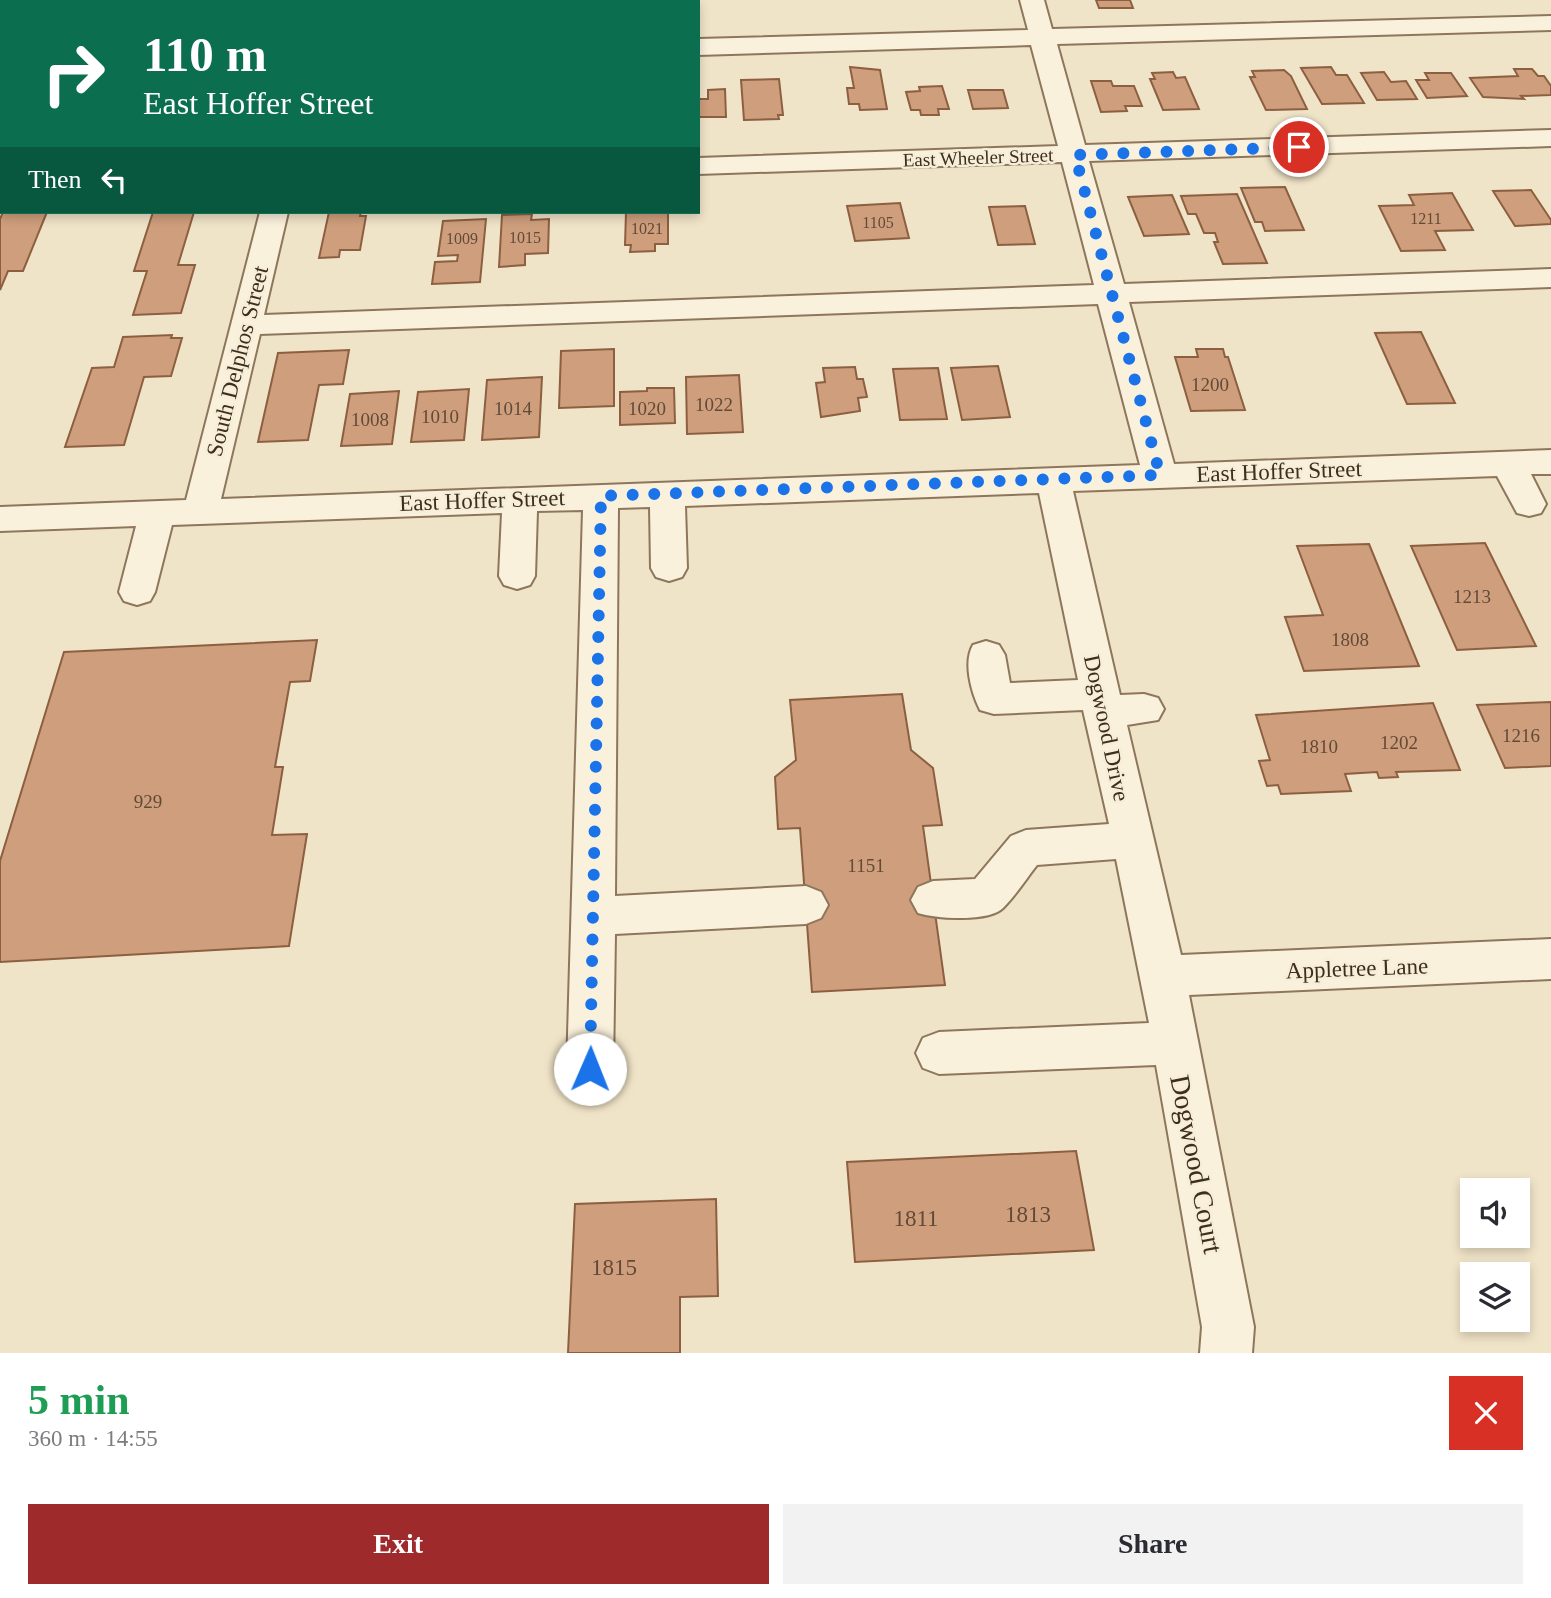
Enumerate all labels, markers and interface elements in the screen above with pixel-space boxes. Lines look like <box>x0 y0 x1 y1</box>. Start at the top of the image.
text: 110 m <box>143 27 267 82</box>
icon: right <box>28 28 119 119</box>
text: East Hoffer Street <box>143 85 373 121</box>
pin <box>1269 117 1329 177</box>
icon: arrive <box>1280 128 1318 166</box>
street label: East Wheeler Street <box>902 144 1054 171</box>
icon: left <box>95 161 133 199</box>
text: Then <box>28 165 81 194</box>
house number: 1211 <box>1410 210 1442 227</box>
house number: 1105 <box>862 214 894 231</box>
house number: 1021 <box>631 220 663 237</box>
house number: 1015 <box>509 229 541 246</box>
house number: 1009 <box>446 230 478 247</box>
street label: South Delphos Street <box>202 263 273 459</box>
house number: 1200 <box>1191 374 1229 395</box>
house number: 1022 <box>695 394 733 415</box>
house number: 1014 <box>494 398 533 419</box>
house number: 1020 <box>628 398 666 419</box>
house number: 1010 <box>421 406 459 427</box>
house number: 1008 <box>351 409 389 430</box>
street label: East Hoffer Street <box>1196 456 1363 487</box>
street label: East Hoffer Street <box>399 485 566 516</box>
house number: 1213 <box>1453 586 1491 607</box>
house number: 1808 <box>1331 629 1369 650</box>
street label: Dogwood Drive <box>1079 653 1134 803</box>
house number: 1216 <box>1502 725 1540 746</box>
house number: 1202 <box>1380 732 1418 753</box>
house number: 1810 <box>1300 736 1338 757</box>
house number: 929 <box>134 791 162 812</box>
house number: 1151 <box>847 855 885 876</box>
street label: Appletree Lane <box>1285 954 1429 983</box>
position arrow <box>553 1032 627 1106</box>
street label: Dogwood Court <box>1164 1072 1229 1256</box>
map controls <box>1460 1178 1530 1332</box>
button: sound <box>1460 1178 1530 1248</box>
house number: 1813 <box>1005 1202 1051 1227</box>
house number: 1811 <box>893 1206 939 1231</box>
house number: 1815 <box>591 1255 637 1280</box>
button: layers <box>1460 1262 1530 1332</box>
button: close <box>1449 1376 1523 1450</box>
text: 5 min <box>28 1377 130 1423</box>
text: 360 m · 14:55 <box>28 1426 158 1451</box>
button: Exit <box>28 1504 769 1584</box>
button: Share <box>783 1504 1523 1584</box>

